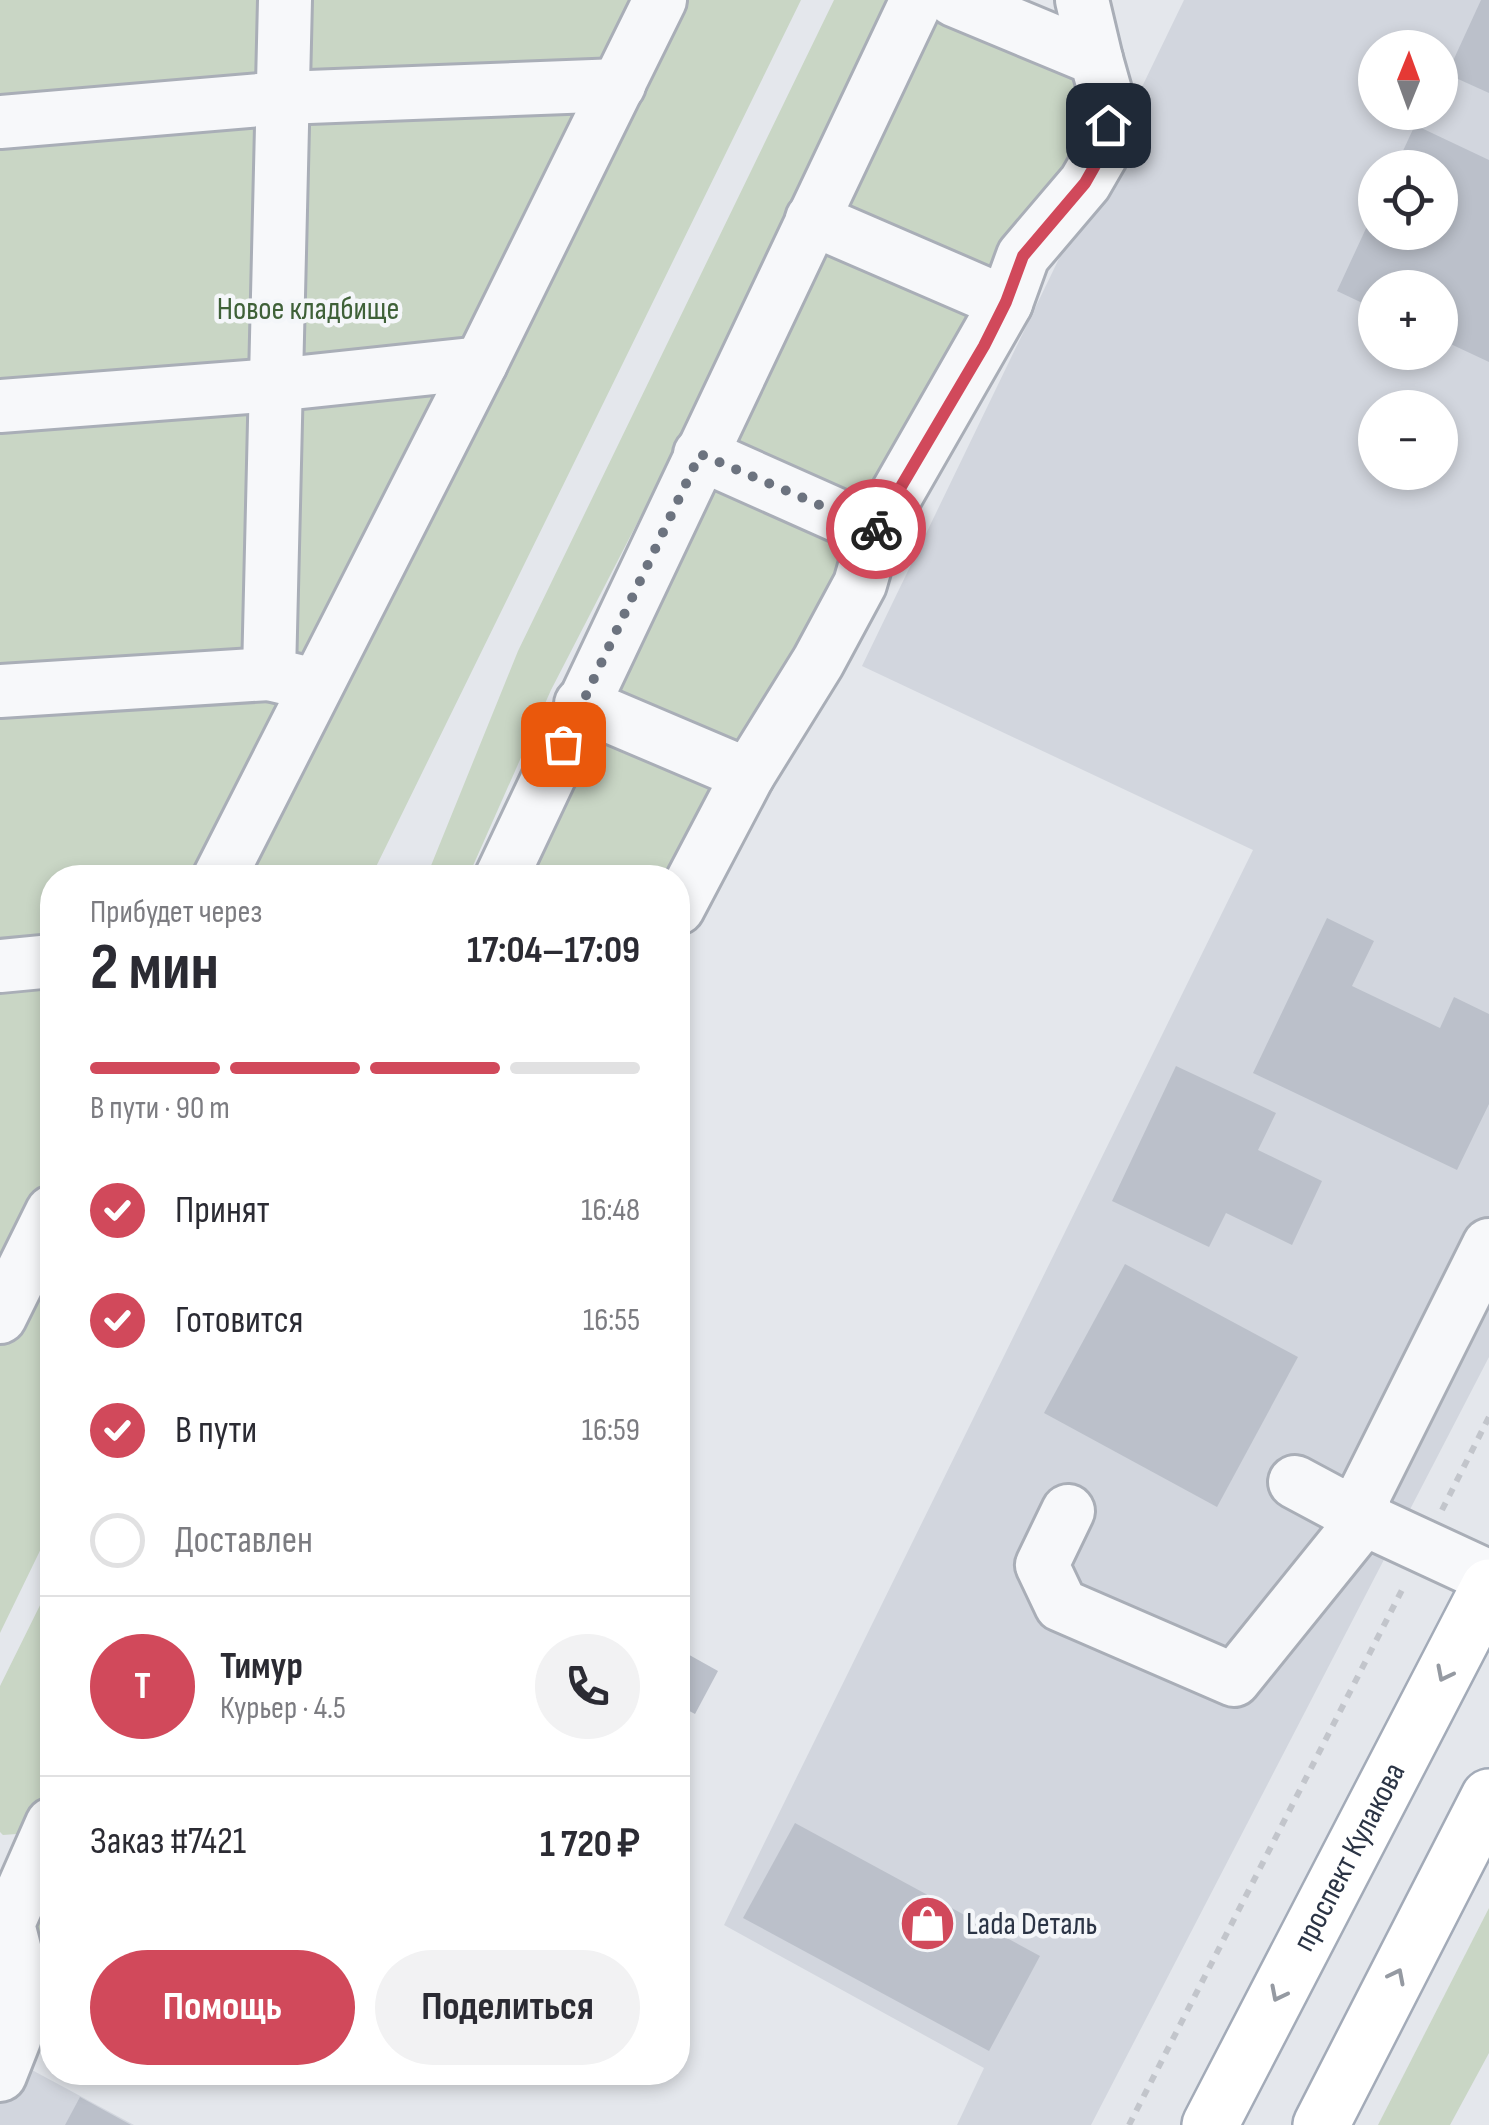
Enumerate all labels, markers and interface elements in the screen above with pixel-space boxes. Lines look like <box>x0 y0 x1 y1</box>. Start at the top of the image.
north arrow <box>1358 30 1458 130</box>
map controls <box>1358 30 1458 490</box>
pin <box>1066 83 1151 168</box>
icon: home <box>1081 98 1136 153</box>
button: locate <box>1358 150 1458 250</box>
button: + <box>1358 270 1458 370</box>
park label: Новое кладбище <box>217 290 399 329</box>
button: − <box>1358 390 1458 490</box>
courier <box>826 479 926 579</box>
icon: bike <box>849 502 904 557</box>
pin <box>521 702 606 787</box>
icon: bag <box>536 717 591 772</box>
text: Прибудет через <box>90 893 262 932</box>
text: 17:04–17:09 <box>467 928 640 973</box>
text: 2 мин <box>90 930 219 1008</box>
text: В пути · 90 m <box>90 1089 230 1128</box>
icon: check <box>90 1183 145 1238</box>
text: Принят <box>175 1188 270 1233</box>
text: 16:48 <box>581 1191 640 1230</box>
icon: check <box>90 1293 145 1348</box>
text: Готовится <box>175 1298 304 1343</box>
text: 16:55 <box>583 1301 640 1340</box>
icon: check <box>90 1403 145 1458</box>
text: В пути <box>175 1408 257 1453</box>
text: 16:59 <box>582 1411 640 1450</box>
text: Доставлен <box>175 1518 313 1563</box>
button: phone <box>535 1634 640 1739</box>
text: Тимур <box>220 1644 303 1689</box>
one-way arrow <box>1437 1663 1456 1681</box>
text: Т <box>134 1664 151 1709</box>
text: Курьер · 4.5 <box>220 1689 346 1728</box>
street label: проспект Кулакова <box>1284 1756 1414 1958</box>
text: Заказ #7421 <box>90 1819 246 1864</box>
text: 1 720 ₽ <box>540 1822 640 1867</box>
shop icon: Lada Dеталь <box>897 1894 957 1954</box>
place label: Lada Dеталь <box>966 1905 1098 1944</box>
button: Помощь <box>90 1950 355 2065</box>
button: Поделиться <box>375 1950 640 2065</box>
one-way arrow <box>1385 1968 1405 1986</box>
one-way arrow <box>1271 1983 1290 2001</box>

